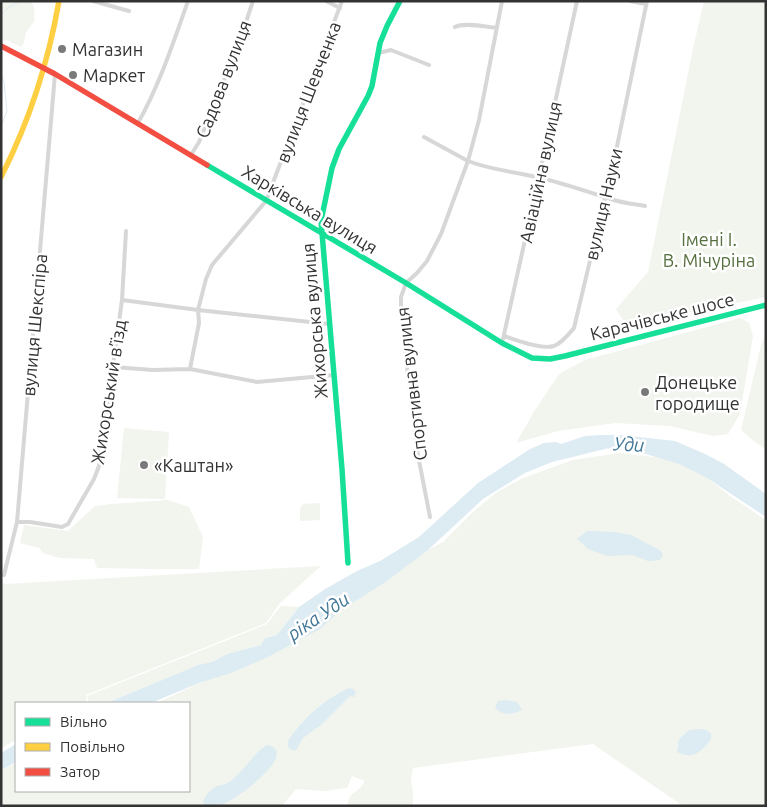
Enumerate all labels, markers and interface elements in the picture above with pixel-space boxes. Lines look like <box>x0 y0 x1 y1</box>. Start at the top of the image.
street label: Садова вулиця <box>191 17 255 141</box>
street label: вулиця Шевченка <box>272 19 344 165</box>
place label: Магазин <box>72 39 143 59</box>
marker: Магазин <box>56 43 68 55</box>
place label: Маркет <box>83 65 145 85</box>
marker: Маркет <box>67 69 79 81</box>
street label: Авіаційна вулиця <box>515 99 565 245</box>
street label: вулиця Науки <box>580 146 626 262</box>
street label: Харківська вулиця <box>239 161 381 257</box>
park label: Імені І. В. Мічуріна <box>663 229 755 270</box>
street label: Жихорська вулиця <box>297 242 331 400</box>
street label: вулиця Шекспіра <box>18 253 50 397</box>
street label: Карачівське шосе <box>588 288 736 344</box>
street label: Спортивна вулиця <box>392 306 430 462</box>
street label: Жихорський в’їзд <box>87 318 129 466</box>
place label: Донецьке городище <box>655 372 740 413</box>
marker: Донецьке городище <box>639 386 651 398</box>
water label: Уди <box>612 432 645 456</box>
place label: «Каштан» <box>154 455 233 475</box>
marker: «Каштан» <box>138 459 150 471</box>
water label: ріка Уди <box>282 587 353 645</box>
legend <box>15 702 190 792</box>
text: Вільно <box>60 713 107 730</box>
text: Повільно <box>60 738 125 755</box>
text: Затор <box>60 763 100 780</box>

